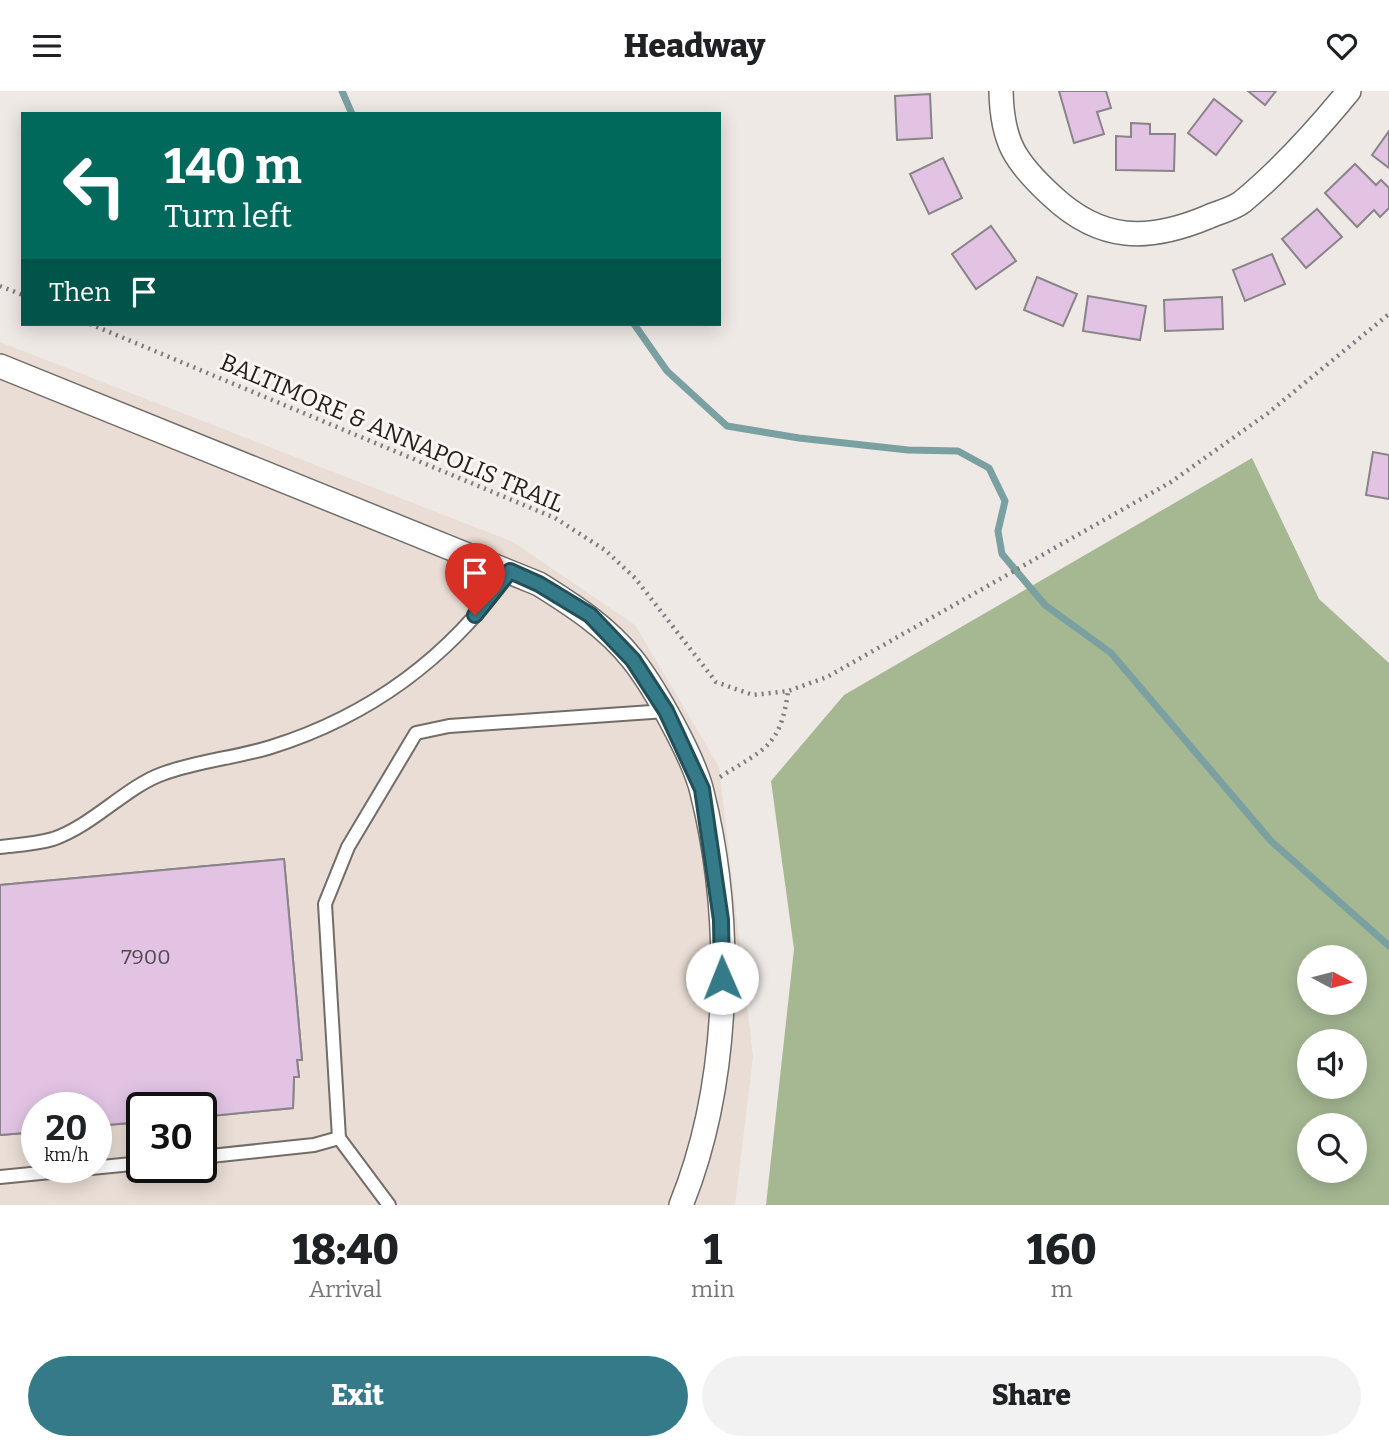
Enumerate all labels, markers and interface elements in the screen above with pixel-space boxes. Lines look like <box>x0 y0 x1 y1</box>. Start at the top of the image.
icon: menu <box>28 27 66 65</box>
text: Headway <box>624 27 765 65</box>
icon: heart <box>1323 27 1361 65</box>
text: 140 m <box>164 137 302 196</box>
icon: left <box>49 140 140 231</box>
text: Turn left <box>164 197 292 235</box>
icon: arrive <box>125 273 163 311</box>
text: Then <box>49 277 111 308</box>
street label: BALTIMORE & ANNAPOLIS TRAIL <box>216 348 568 518</box>
pin <box>445 543 505 615</box>
icon: arrive <box>456 554 494 592</box>
position arrow <box>685 941 759 1015</box>
house number: 7900 <box>121 944 171 970</box>
north arrow <box>1297 945 1367 1015</box>
map controls <box>1297 945 1367 1183</box>
button: sound <box>1297 1029 1367 1099</box>
speed limit sign: 30 <box>126 1092 217 1183</box>
text: 20 <box>46 1107 87 1149</box>
button: search <box>1297 1113 1367 1183</box>
text: km/h <box>44 1144 89 1166</box>
text: 18:40 <box>292 1225 399 1275</box>
text: 1 <box>703 1225 722 1275</box>
text: 160 <box>1027 1225 1097 1275</box>
text: Arrival <box>309 1275 382 1303</box>
text: min <box>691 1275 734 1303</box>
text: m <box>1051 1275 1073 1303</box>
button: Exit <box>28 1356 688 1436</box>
button: Share <box>702 1356 1361 1436</box>

